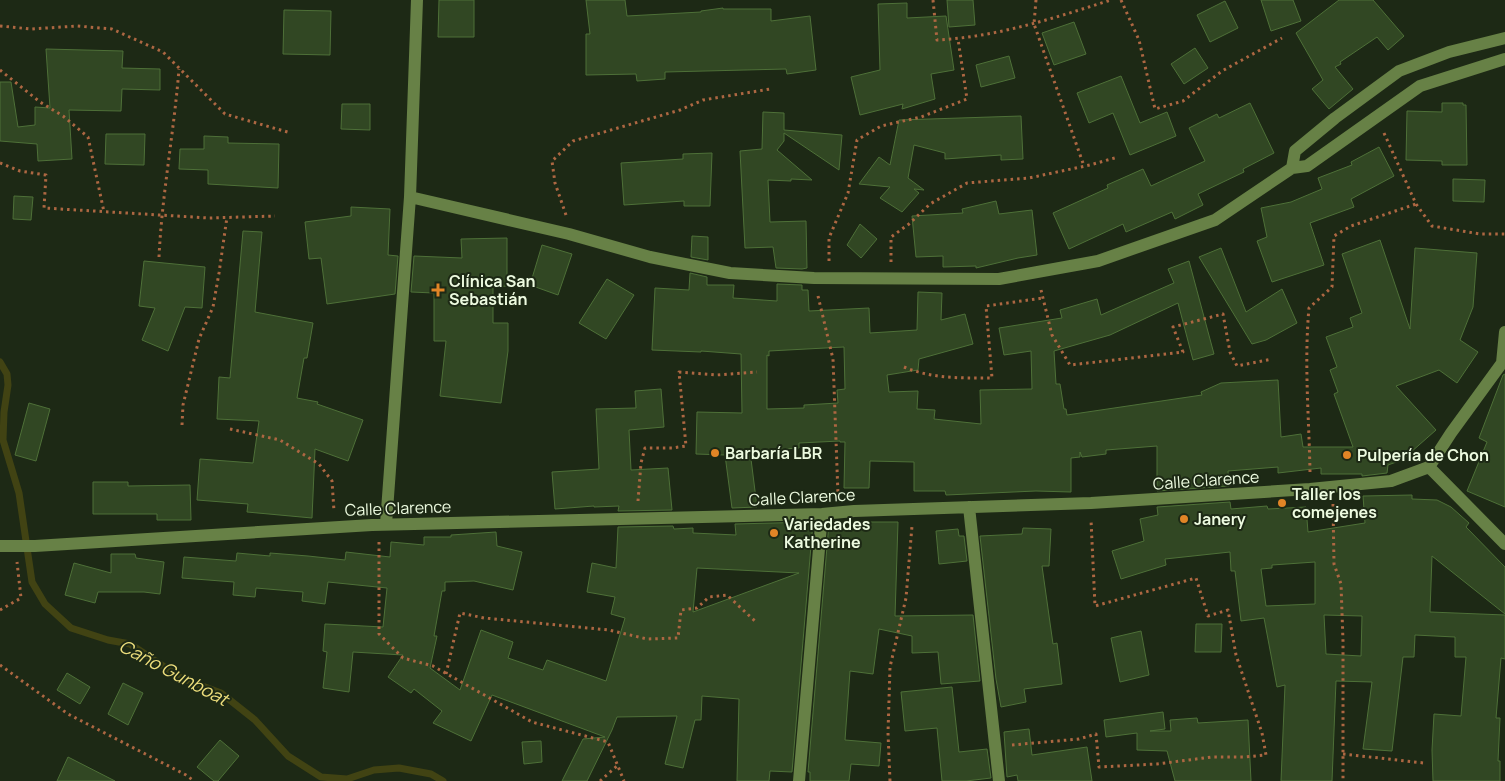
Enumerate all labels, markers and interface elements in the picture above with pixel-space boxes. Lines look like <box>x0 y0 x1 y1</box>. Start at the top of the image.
place label: Clínica San Sebastián <box>449 270 536 310</box>
marker: Clínica San Sebastián <box>431 283 445 297</box>
place label: Barbaría LBR <box>725 442 822 464</box>
place label: Pulpería de Chon <box>1357 444 1489 466</box>
marker: Barbaría LBR <box>709 447 721 459</box>
marker: Pulpería de Chon <box>1341 449 1353 461</box>
street label: Calle Clarence <box>1152 465 1260 495</box>
street label: Calle Clarence <box>748 483 856 511</box>
place label: Taller los comejenes <box>1292 483 1377 523</box>
street label: Calle Clarence <box>344 495 452 521</box>
marker: Taller los comejenes <box>1276 497 1288 509</box>
place label: Janery <box>1194 508 1246 530</box>
place label: Variedades Katherine <box>784 513 871 553</box>
marker: Janery <box>1178 513 1190 525</box>
marker: Variedades Katherine <box>768 527 780 539</box>
water label: Caño Gunboat <box>115 633 234 712</box>

